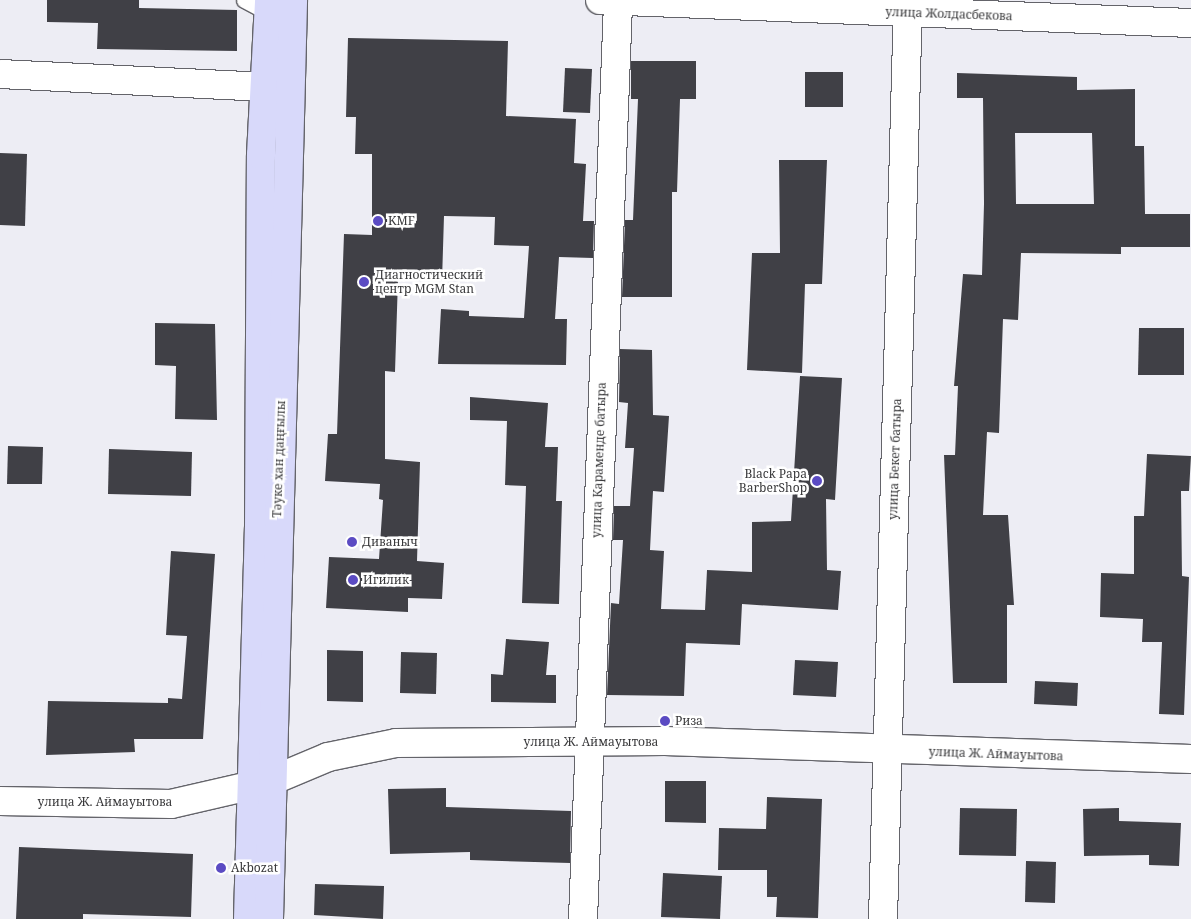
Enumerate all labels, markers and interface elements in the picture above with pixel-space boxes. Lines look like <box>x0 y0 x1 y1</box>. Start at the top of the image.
street label: улица Жолдасбекова <box>885 5 1013 23</box>
place label: KMF <box>388 214 415 228</box>
marker: KMF <box>372 215 384 227</box>
place label: Диагностический центр MGM Stan <box>375 268 483 296</box>
marker: Диагностический центр MGM Stan <box>357 275 371 289</box>
street label: улица Караменде батыра <box>589 382 609 538</box>
street label: улица Бекет батыра <box>886 398 904 520</box>
street label: Тәуке хан даңғылы <box>270 400 288 518</box>
place label: Black Papa BarberShop <box>739 467 807 495</box>
marker: Black Papa BarberShop <box>811 475 823 487</box>
place label: Диваныч <box>362 535 418 549</box>
marker: Диваныч <box>346 536 358 548</box>
place label: Игилик <box>363 573 409 587</box>
marker: Игилик <box>347 574 359 586</box>
place label: Риза <box>675 714 703 728</box>
marker: Риза <box>659 715 671 727</box>
street label: улица Ж. Аймауытова <box>524 735 658 749</box>
street label: улица Ж. Аймауытова <box>928 744 1064 764</box>
street label: улица Ж. Аймауытова <box>38 795 172 809</box>
place label: Akbozat <box>231 861 278 875</box>
marker: Akbozat <box>215 862 227 874</box>

